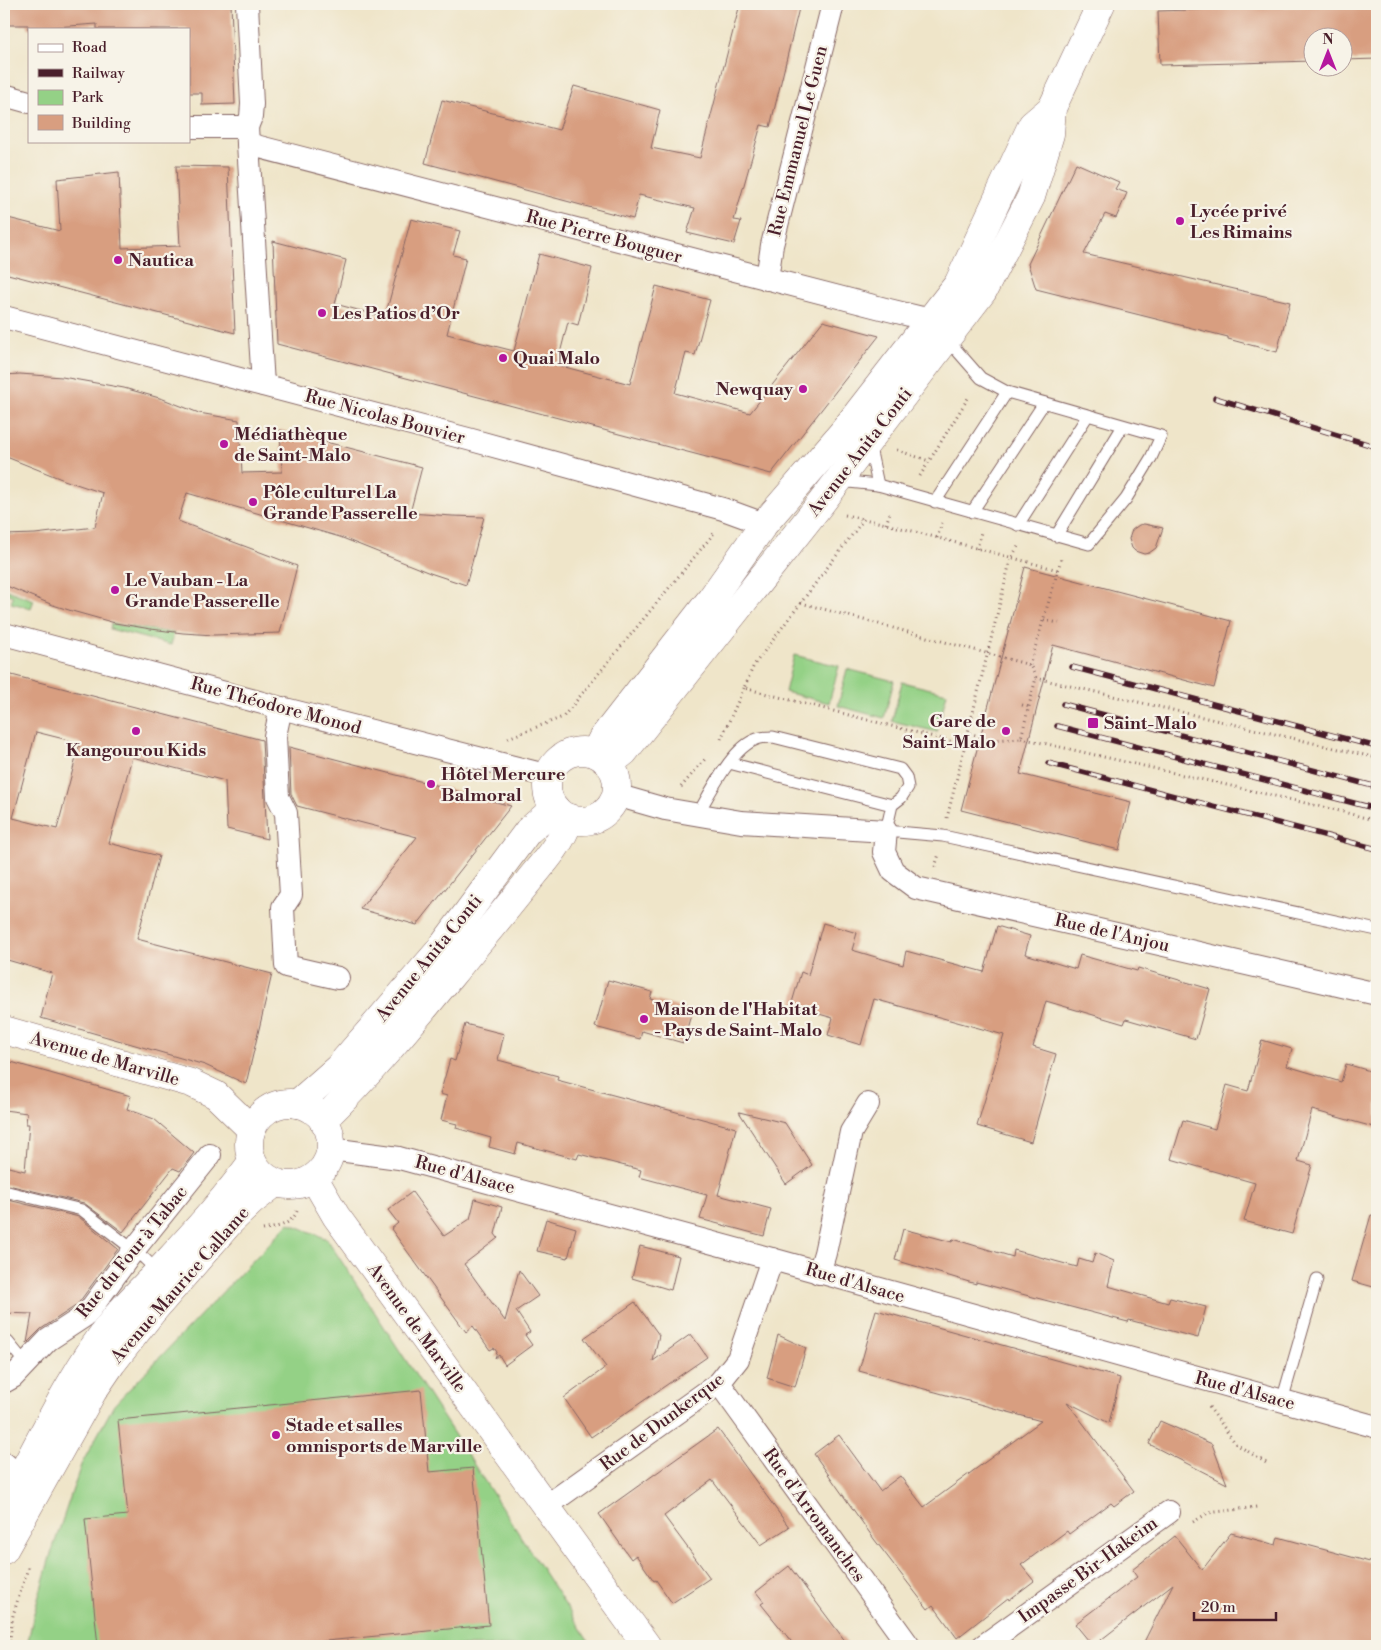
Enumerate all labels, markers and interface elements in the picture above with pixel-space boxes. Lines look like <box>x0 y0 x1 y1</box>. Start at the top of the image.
legend <box>28 28 190 142</box>
north arrow <box>1304 28 1354 78</box>
text: N <box>1322 31 1334 49</box>
text: Road <box>72 38 107 57</box>
street label: Rue Emmanuel Le Guen <box>763 43 833 239</box>
text: Railway <box>72 64 126 83</box>
text: Park <box>72 88 104 107</box>
text: Building <box>71 114 131 133</box>
place label: Lycée privé Les Rimains <box>1190 200 1292 244</box>
street label: Rue Pierre Bouguer <box>523 205 685 269</box>
marker: Lycée privé Les Rimains <box>1174 215 1186 227</box>
place label: Nautica <box>128 249 194 272</box>
marker: Nautica <box>112 254 124 266</box>
place label: Les Patios d’Or <box>332 302 460 325</box>
marker: Les Patios d’Or <box>316 307 328 319</box>
place label: Quai Malo <box>513 347 600 370</box>
marker: Quai Malo <box>497 352 509 364</box>
place label: Newquay <box>715 378 794 401</box>
marker: Newquay <box>797 383 809 395</box>
street label: Avenue Anita Conti <box>802 383 917 522</box>
street label: Rue Nicolas Bouvier <box>302 385 468 449</box>
place label: Médiathèque de Saint-Malo <box>234 423 351 467</box>
marker: Médiathèque de Saint-Malo <box>218 438 230 450</box>
place label: Pôle culturel La Grande Passerelle <box>263 481 418 525</box>
marker: Pôle culturel La Grande Passerelle <box>247 496 259 508</box>
place label: Le Vauban - La Grande Passerelle <box>125 569 280 613</box>
marker: Le Vauban - La Grande Passerelle <box>109 584 121 596</box>
street label: Rue Théodore Monod <box>188 672 365 740</box>
place label: Gare de Saint-Malo <box>903 710 996 754</box>
place label: Saint-Malo <box>1104 712 1197 735</box>
marker: Saint-Malo <box>1086 716 1100 730</box>
marker: Kangourou Kids <box>130 725 142 737</box>
marker: Gare de Saint-Malo <box>1000 725 1012 737</box>
place label: Kangourou Kids <box>66 739 206 762</box>
place label: Hôtel Mercure Balmoral <box>441 763 566 807</box>
marker: Hôtel Mercure Balmoral <box>425 778 437 790</box>
street label: Avenue Anita Conti <box>370 890 487 1027</box>
street label: Rue de l'Anjou <box>1052 909 1172 958</box>
place label: Maison de l'Habitat - Pays de Saint-Malo <box>654 998 822 1042</box>
marker: Maison de l'Habitat - Pays de Saint-Malo <box>638 1013 650 1025</box>
street label: Avenue de Marville <box>27 1026 182 1091</box>
street label: Rue d'Alsace <box>412 1151 518 1199</box>
street label: Rue du Four à Tabac <box>71 1181 193 1323</box>
street label: Avenue Maurice Callame <box>105 1202 254 1369</box>
street label: Avenue de Marville <box>362 1258 472 1397</box>
street label: Rue d'Alsace <box>803 1258 907 1308</box>
street label: Rue d'Alsace <box>1192 1367 1298 1415</box>
street label: Rue de Dunkerque <box>595 1368 729 1476</box>
place label: Stade et salles omnisports de Marville <box>286 1414 483 1458</box>
marker: Stade et salles omnisports de Marville <box>270 1429 282 1441</box>
street label: Rue d'Arromanches <box>758 1443 870 1587</box>
street label: Impasse Bir-Hakeim <box>1014 1512 1162 1628</box>
scale bar <box>1194 1590 1276 1622</box>
text: 20 m <box>1201 1598 1236 1617</box>

